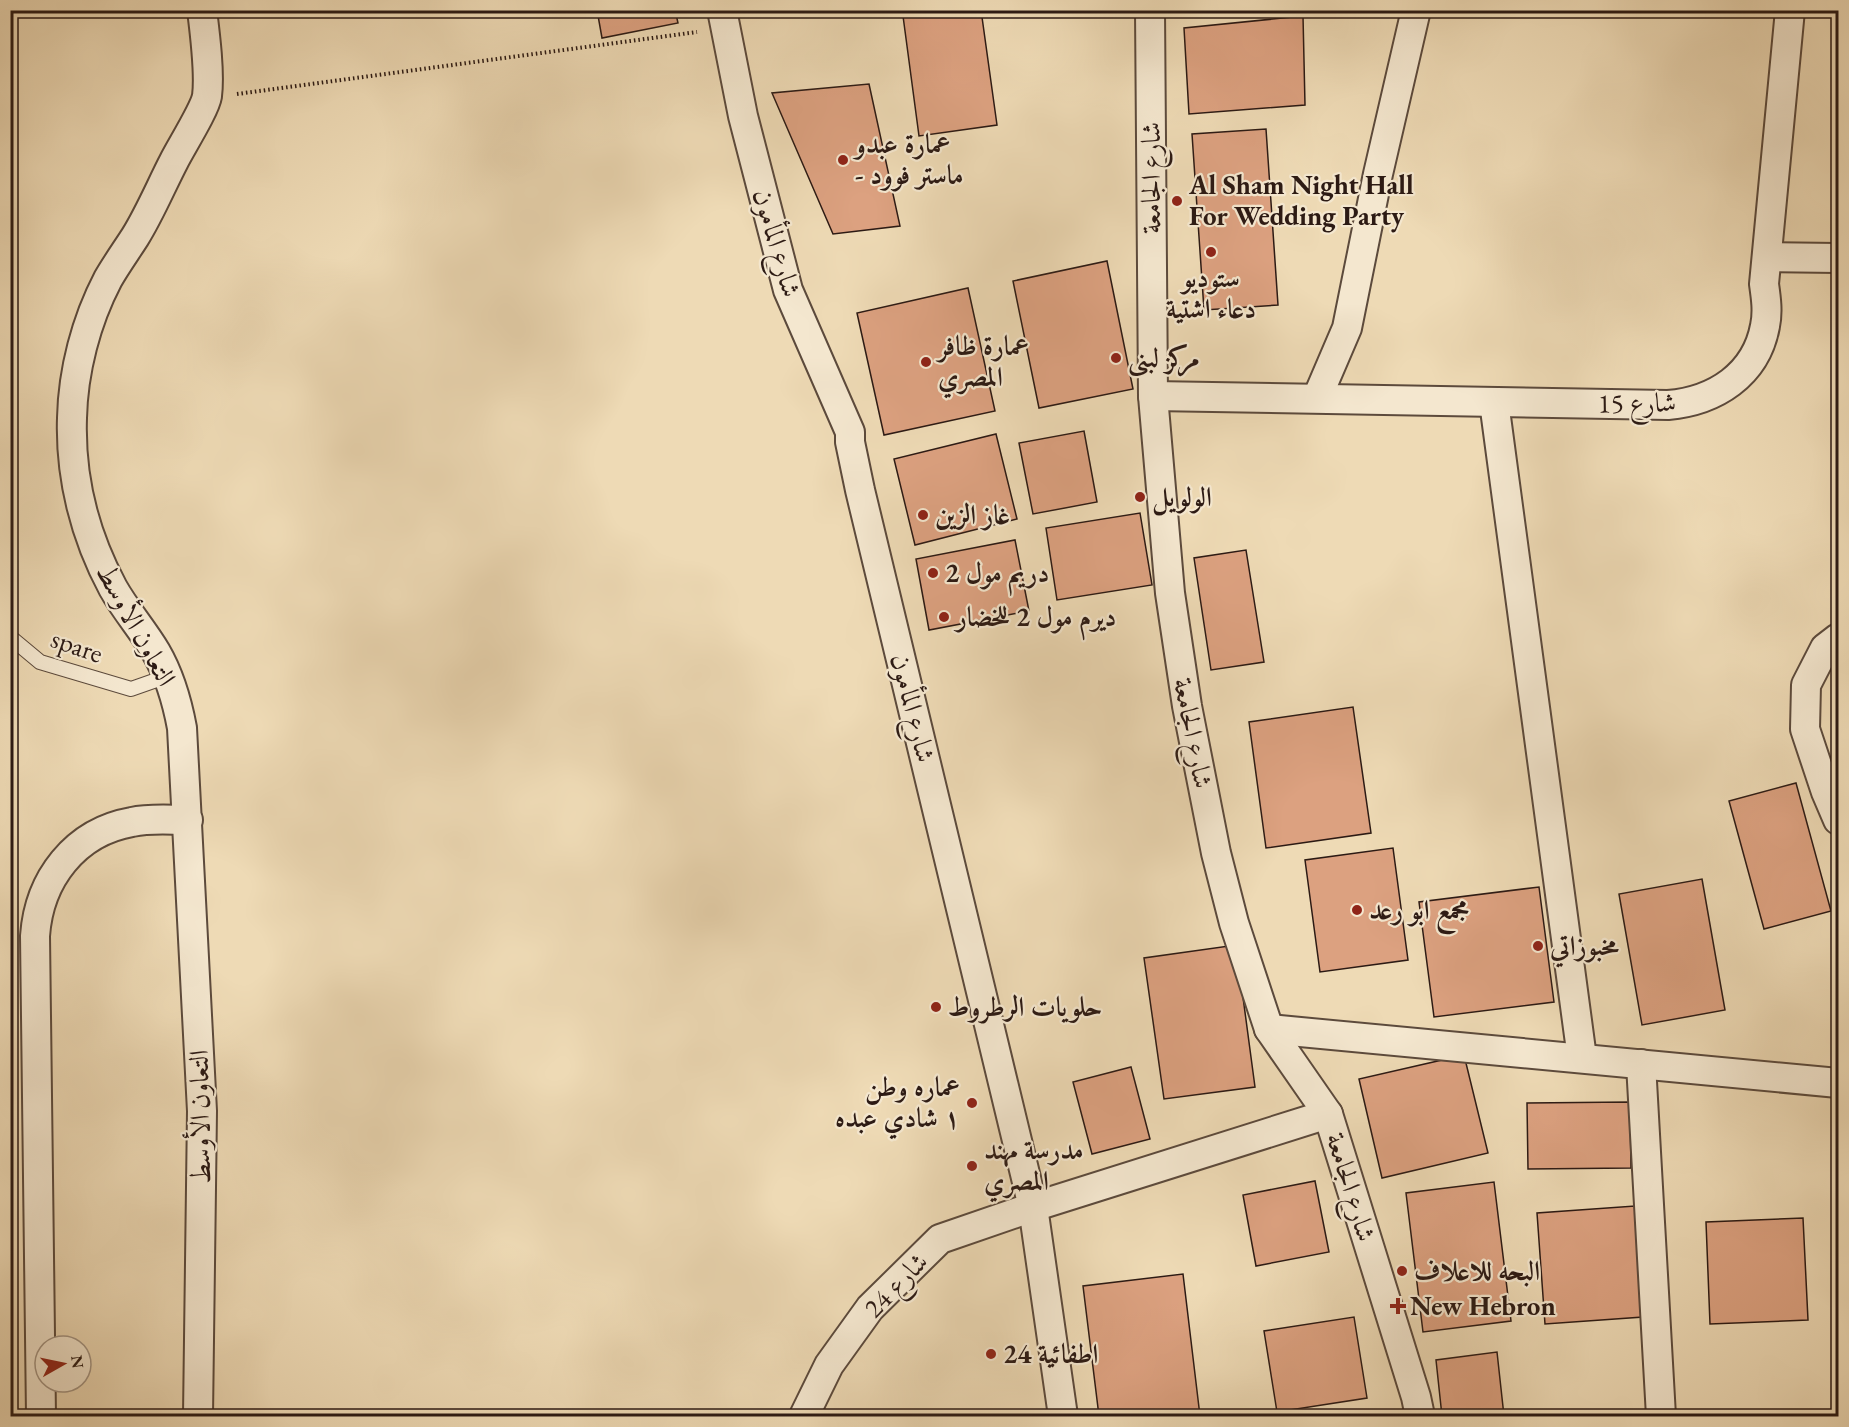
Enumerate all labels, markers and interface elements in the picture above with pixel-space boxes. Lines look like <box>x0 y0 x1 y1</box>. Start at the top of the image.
street label: شارع الجامعة <box>1133 122 1173 234</box>
place label: عمارة عبدو - ماستر فوود <box>852 126 963 192</box>
marker: عمارة عبدو - ماستر فوود <box>836 153 850 167</box>
place label: Al Sham Night Hall For Wedding Party <box>1188 167 1414 233</box>
street label: شارع المأمون <box>741 185 811 302</box>
marker: Al Sham Night Hall For Wedding Party <box>1170 194 1184 208</box>
marker: ستوديو دعاء اشتية <box>1204 245 1218 259</box>
place label: ستوديو دعاء اشتية <box>1166 260 1256 326</box>
place label: عمارة ظافر المصري <box>935 328 1029 399</box>
place label: مركز لبنى <box>1128 340 1200 377</box>
marker: مركز لبنى <box>1109 351 1123 365</box>
marker: عمارة ظافر المصري <box>919 355 933 369</box>
street label: شارع 15 <box>1598 384 1676 426</box>
place label: الولويل <box>1152 479 1212 516</box>
marker: الولويل <box>1133 490 1147 504</box>
place label: غاز الزين <box>935 497 1010 532</box>
marker: غاز الزين <box>916 508 930 522</box>
place label: دريم مول 2 <box>945 555 1049 597</box>
street label: التعاون الأوسط <box>89 556 186 692</box>
marker: دريم مول 2 <box>926 566 940 580</box>
place label: ديرم مول 2 للخضار <box>953 599 1116 641</box>
marker: ديرم مول 2 للخضار <box>937 610 951 624</box>
street label: spare <box>47 620 108 671</box>
street label: شارع المأمون <box>878 650 945 767</box>
street label: شارع الجامعة <box>1161 675 1221 792</box>
place label: مجمع ابو رعد <box>1369 892 1469 935</box>
marker: مجمع ابو رعد <box>1350 903 1364 917</box>
place label: مخبوزاتي <box>1549 928 1619 968</box>
marker: مخبوزاتي <box>1531 939 1545 953</box>
place label: حلويات الرطروط <box>948 989 1102 1024</box>
marker: حلويات الرطروط <box>929 1000 943 1014</box>
street label: التعاون الأوسط <box>179 1049 218 1185</box>
place label: عماره وطن ١ شادي عبده <box>835 1069 960 1140</box>
marker: عماره وطن ١ شادي عبده <box>965 1096 979 1110</box>
street label: شارع الجامعة <box>1314 1128 1385 1247</box>
place label: مدرسة مهند المصري <box>984 1132 1084 1203</box>
marker: مدرسة مهند المصري <box>965 1159 979 1173</box>
street label: شارع 24 <box>856 1244 939 1328</box>
place label: البحه للاعلاف <box>1414 1253 1540 1288</box>
marker: البحه للاعلاف <box>1395 1264 1409 1278</box>
place label: New Hebron <box>1410 1288 1556 1323</box>
marker: New Hebron <box>1391 1299 1405 1313</box>
north arrow <box>33 1334 93 1394</box>
place label: اطفائية 24 <box>1003 1336 1098 1371</box>
marker: اطفائية 24 <box>984 1347 998 1361</box>
text: N <box>66 1354 89 1370</box>

